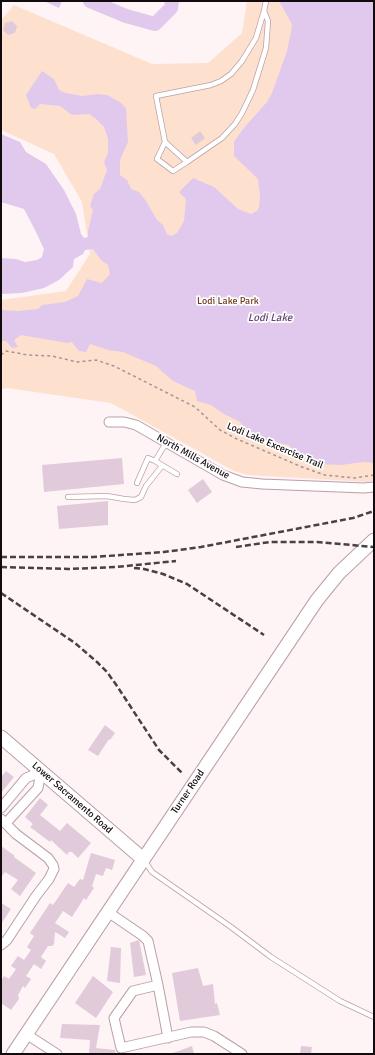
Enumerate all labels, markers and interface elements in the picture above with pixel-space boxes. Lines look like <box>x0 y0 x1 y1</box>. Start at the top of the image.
park label: Lodi Lake Park <box>197 295 259 307</box>
water label: Lodi Lake <box>248 311 292 325</box>
street label: Lodi Lake Excercise Trail <box>225 420 325 472</box>
street label: North Mills Avenue <box>154 432 232 482</box>
street label: Lower Sacramento Road <box>29 760 115 836</box>
street label: Turner Road <box>169 768 207 816</box>

